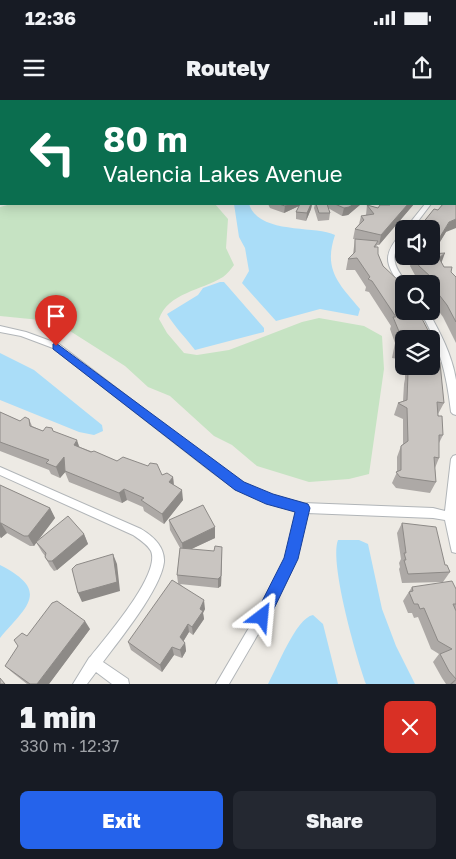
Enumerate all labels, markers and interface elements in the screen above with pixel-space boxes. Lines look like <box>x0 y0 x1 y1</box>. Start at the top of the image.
text: 12:36 <box>25 6 76 29</box>
icon: menu <box>20 54 48 82</box>
text: Routely <box>186 54 270 81</box>
icon: share <box>408 54 436 82</box>
text: 80 m <box>103 118 188 160</box>
icon: left <box>20 120 85 185</box>
text: Valencia Lakes Avenue <box>103 160 343 187</box>
map controls <box>395 220 440 375</box>
button: sound <box>395 220 440 265</box>
button: search <box>395 275 440 320</box>
pin <box>35 295 77 346</box>
icon: arrive <box>42 302 70 330</box>
button: layers <box>395 330 440 375</box>
position arrow <box>235 590 287 642</box>
text: 1 min <box>20 699 96 735</box>
button: close <box>384 701 436 753</box>
text: 330 m · 12:37 <box>20 736 119 756</box>
button: Exit <box>20 791 223 849</box>
button: Share <box>233 791 436 849</box>

